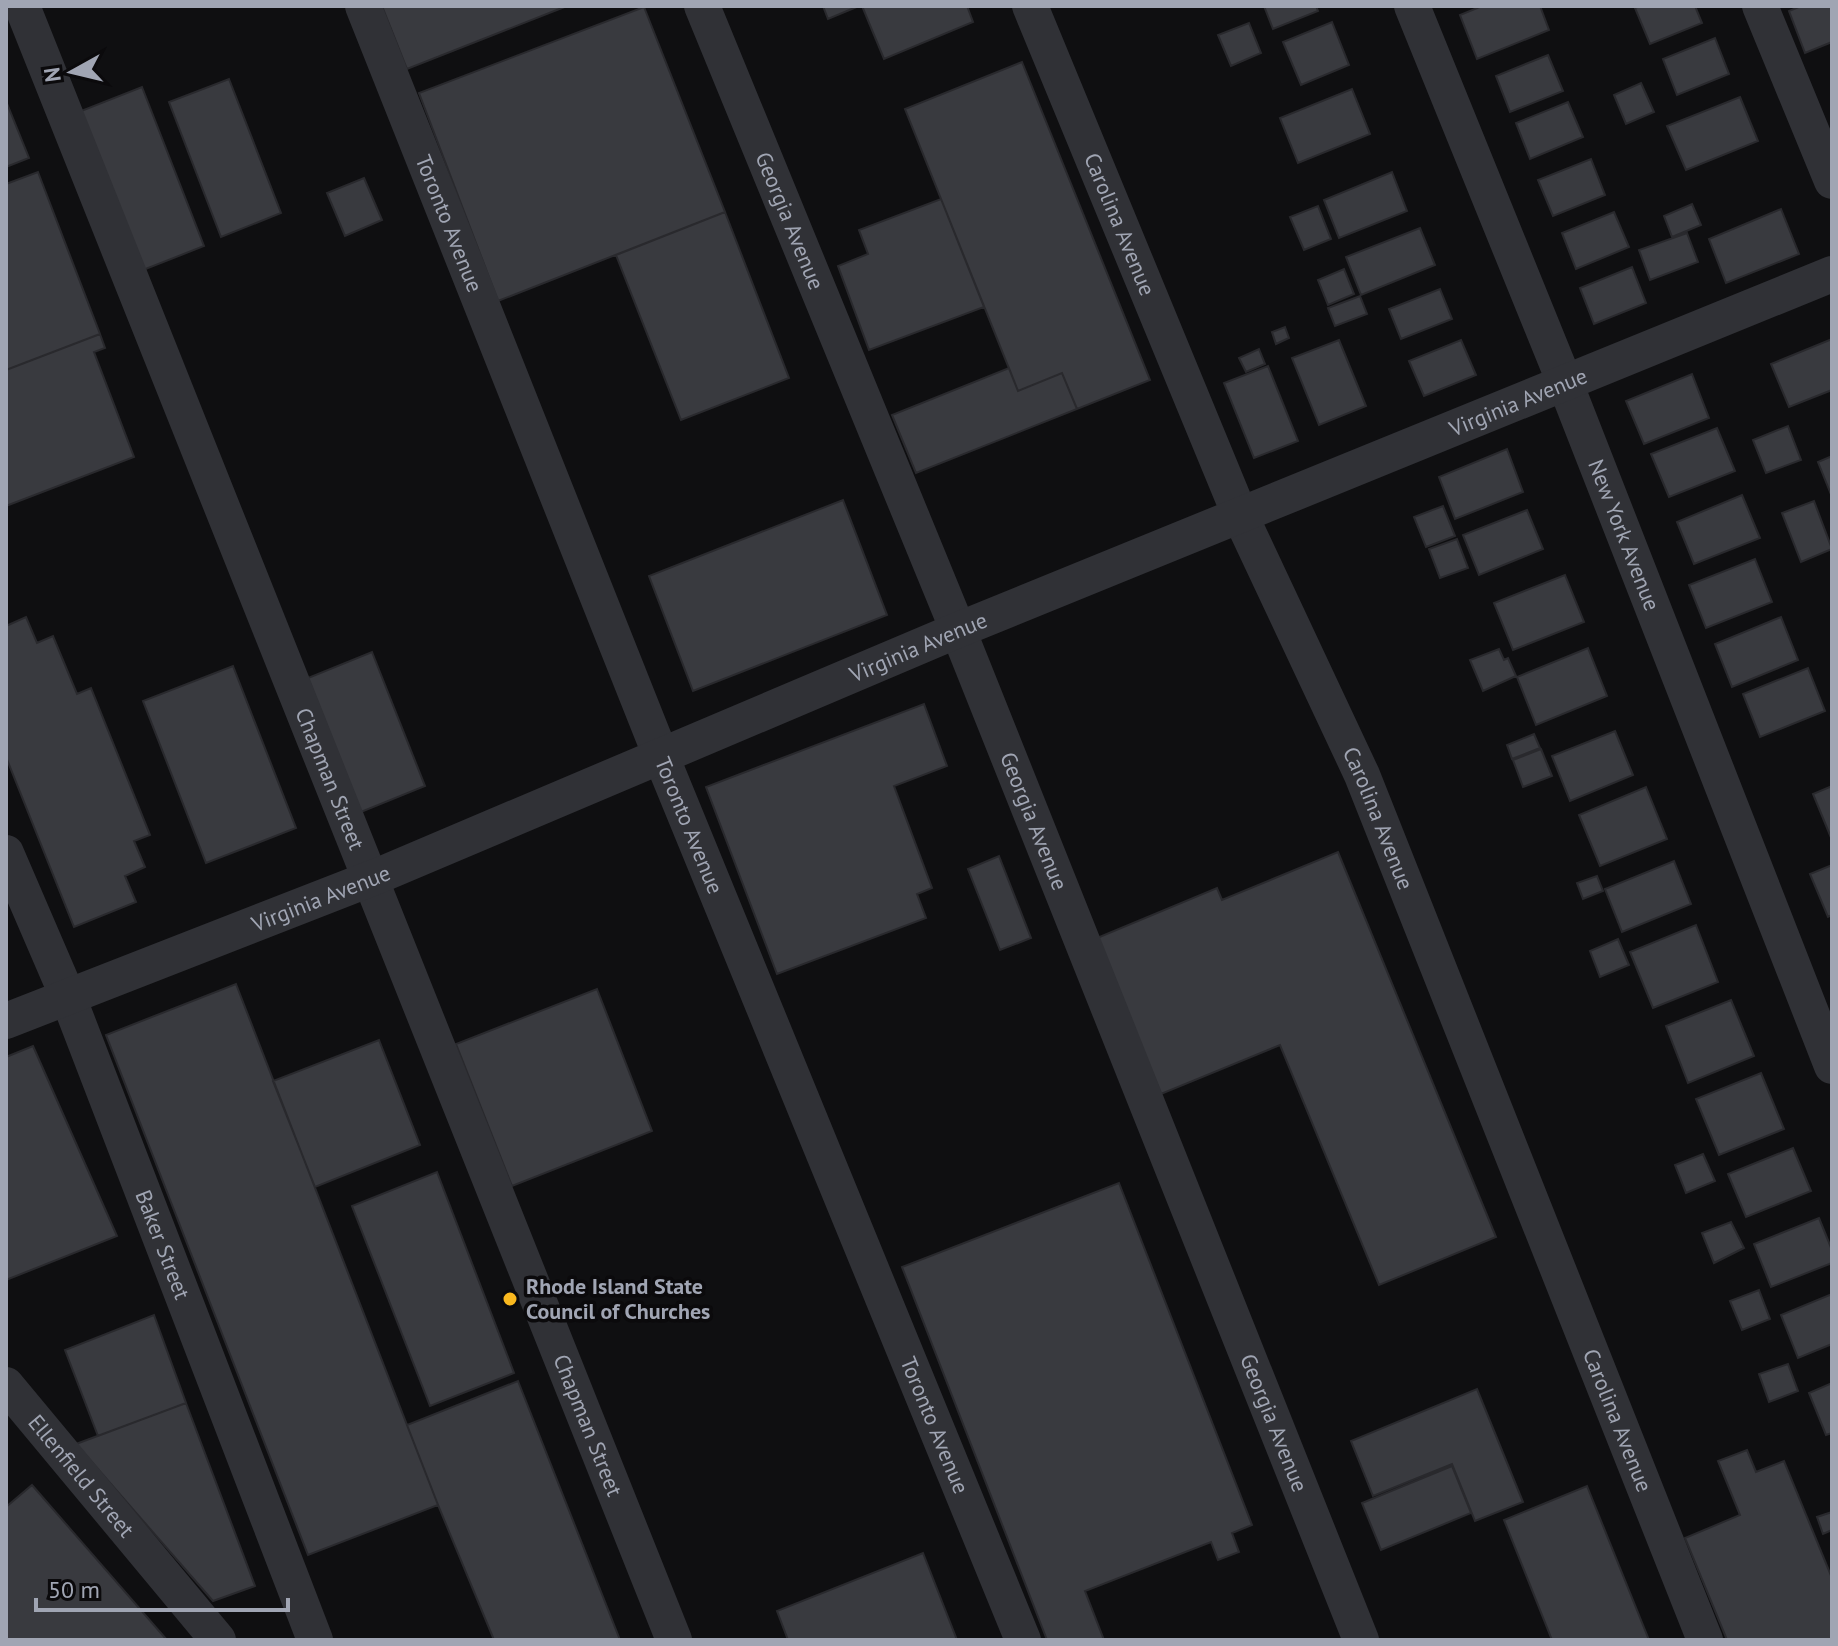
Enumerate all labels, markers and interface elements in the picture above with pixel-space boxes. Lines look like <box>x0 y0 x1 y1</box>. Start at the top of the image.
north arrow <box>32 32 112 112</box>
text: N <box>37 66 67 84</box>
street label: Georgia Avenue <box>749 148 831 294</box>
street label: Carolina Avenue <box>1078 149 1162 300</box>
street label: Toronto Avenue <box>410 151 489 296</box>
street label: Virginia Avenue <box>1444 361 1591 443</box>
street label: New York Avenue <box>1582 455 1667 615</box>
street label: Virginia Avenue <box>844 606 991 689</box>
street label: Chapman Street <box>289 704 371 854</box>
street label: Carolina Avenue <box>1337 742 1420 894</box>
street label: Georgia Avenue <box>994 748 1074 894</box>
street label: Toronto Avenue <box>649 753 730 898</box>
street label: Virginia Avenue <box>247 858 394 938</box>
street label: Baker Street <box>129 1186 197 1304</box>
place label: Rhode Island State Council of Churches <box>526 1272 710 1325</box>
marker: Rhode Island State Council of Churches <box>501 1290 519 1308</box>
street label: Carolina Avenue <box>1577 1345 1659 1496</box>
street label: Chapman Street <box>547 1350 629 1501</box>
street label: Georgia Avenue <box>1234 1350 1314 1496</box>
street label: Toronto Avenue <box>894 1352 975 1498</box>
street label: Ellenfield Street <box>22 1409 141 1543</box>
scale bar <box>36 1562 288 1612</box>
text: 50 m <box>48 1574 100 1605</box>

